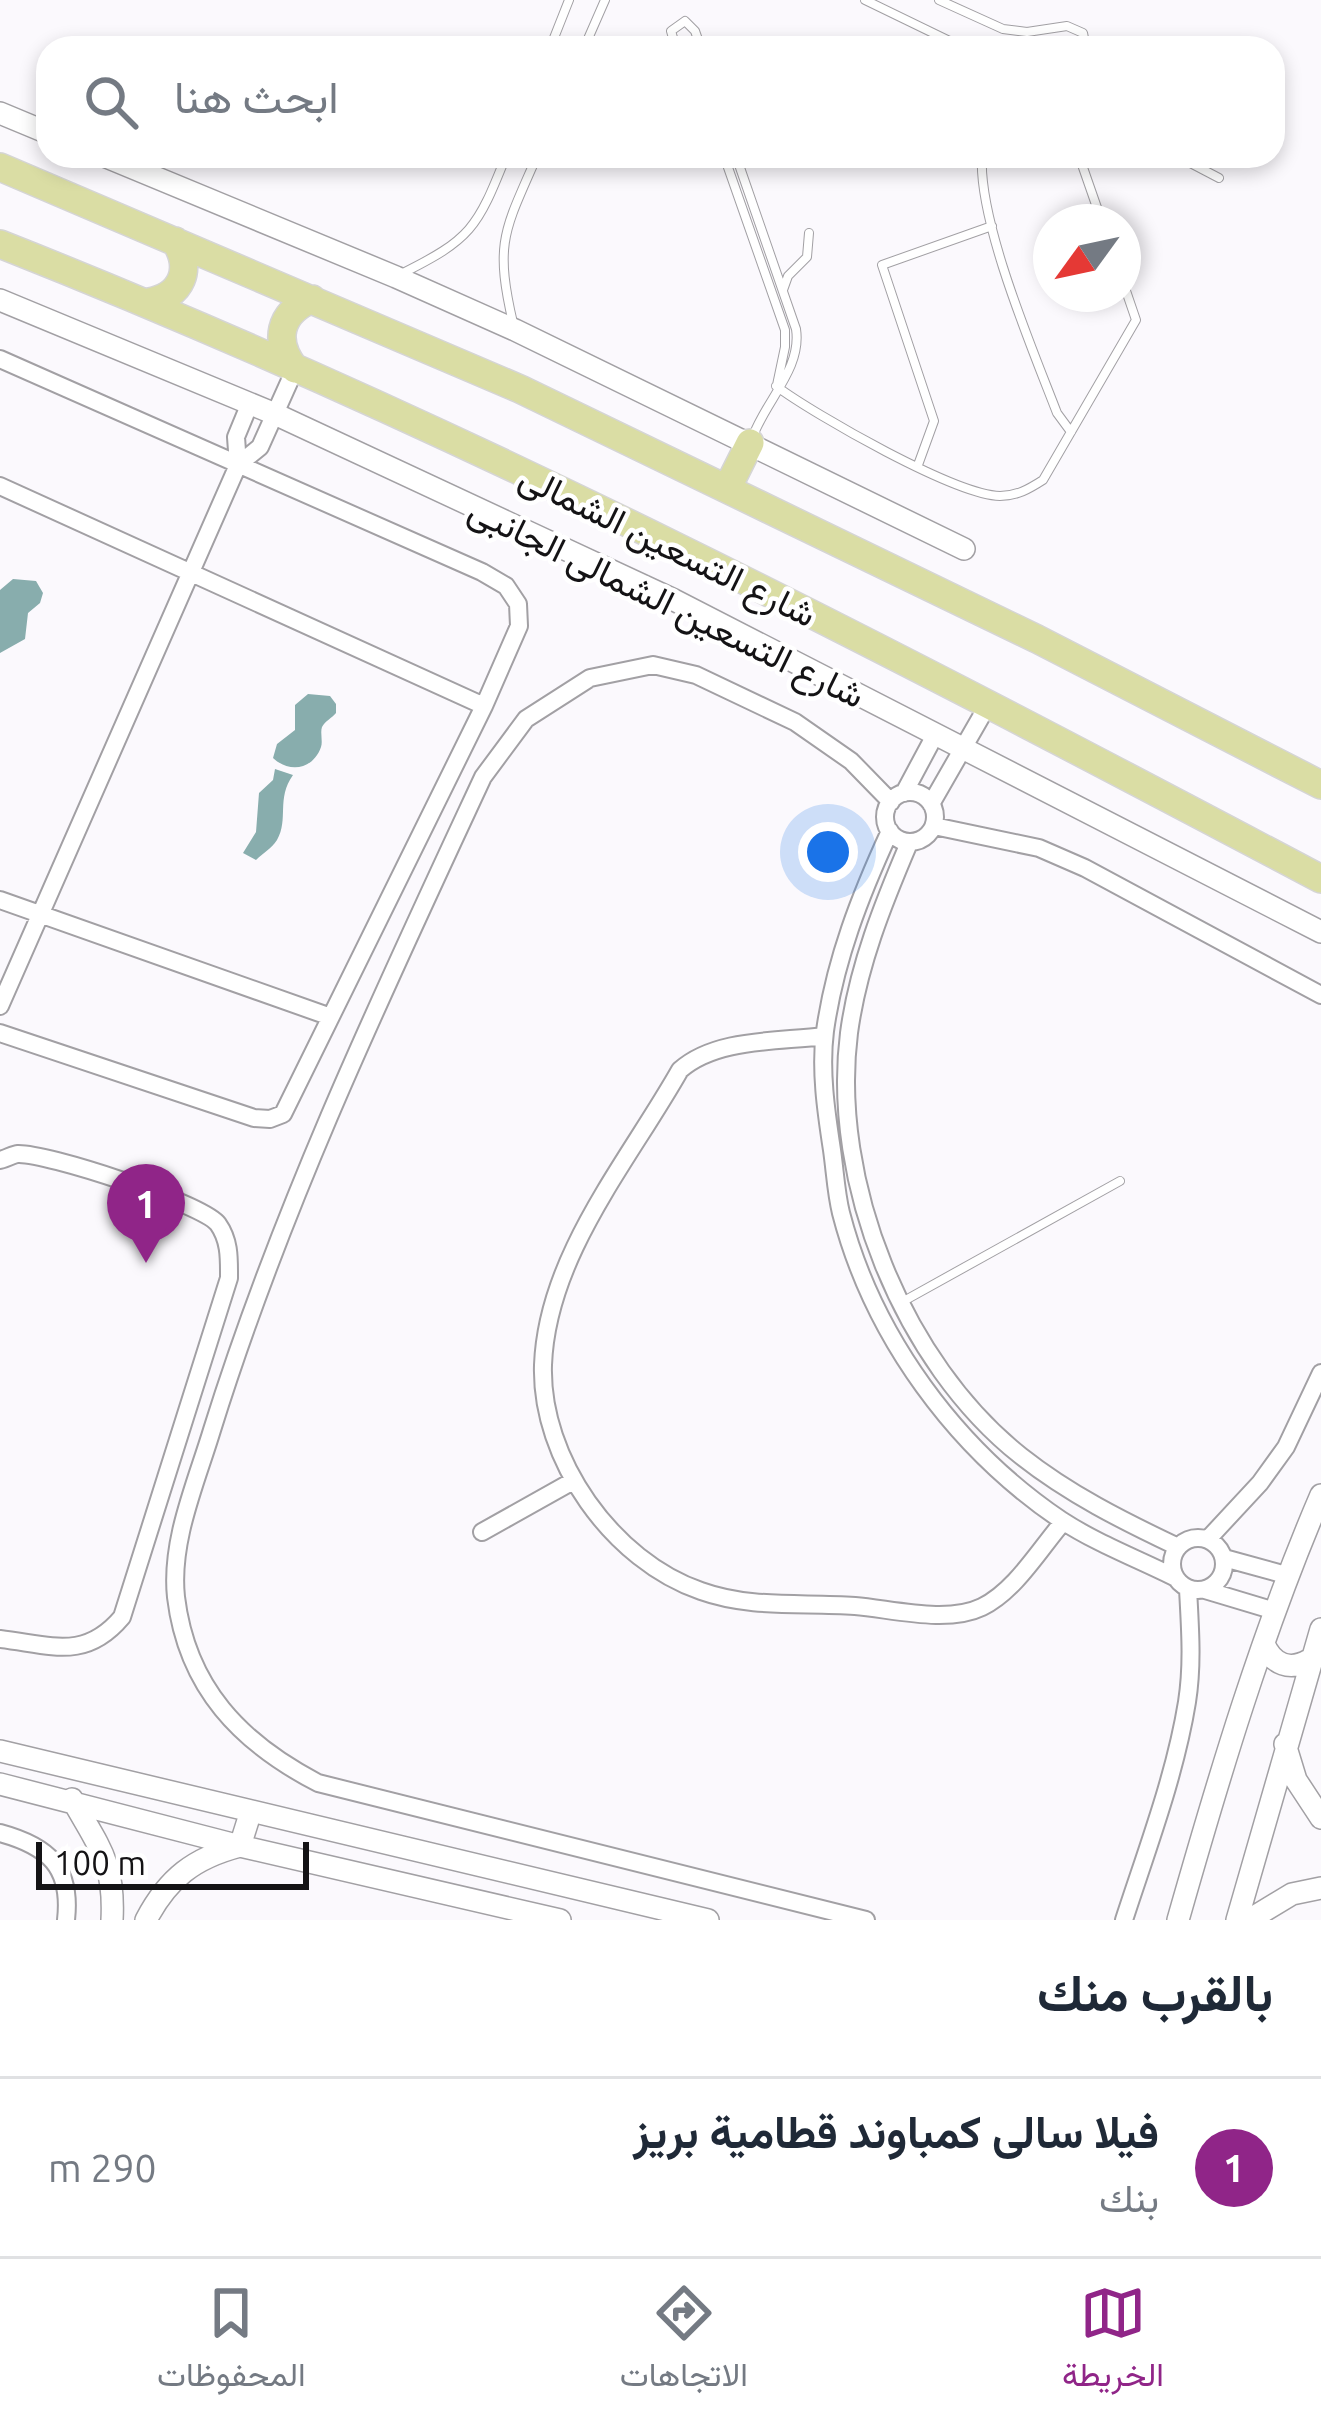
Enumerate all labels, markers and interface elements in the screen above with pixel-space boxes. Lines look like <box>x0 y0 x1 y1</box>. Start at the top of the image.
search box <box>36 36 1285 168</box>
icon: search <box>78 69 144 135</box>
text: ابحث هنا <box>174 71 339 122</box>
north arrow <box>1033 204 1141 312</box>
street label: شارع التسعين الشمالى <box>511 455 823 639</box>
street label: شارع التسعين الشمالى الجانبى <box>461 488 872 720</box>
your location <box>798 822 858 882</box>
pin: 1 <box>107 1164 185 1263</box>
scale bar <box>36 1836 309 1889</box>
text: 100 m <box>54 1844 146 1881</box>
text: بالقرب منك <box>1037 1963 1273 2021</box>
text: فيلا سالى كمباوند قطامية بريز <box>633 2106 1159 2157</box>
text: 290 m <box>48 2146 157 2189</box>
text: 1 <box>1223 2146 1245 2189</box>
text: بنك <box>1099 2176 1159 2219</box>
tab: المحفوظات <box>157 2280 306 2404</box>
tab: الاتجاهات <box>620 2280 748 2404</box>
tab: الخريطة <box>1062 2280 1164 2404</box>

